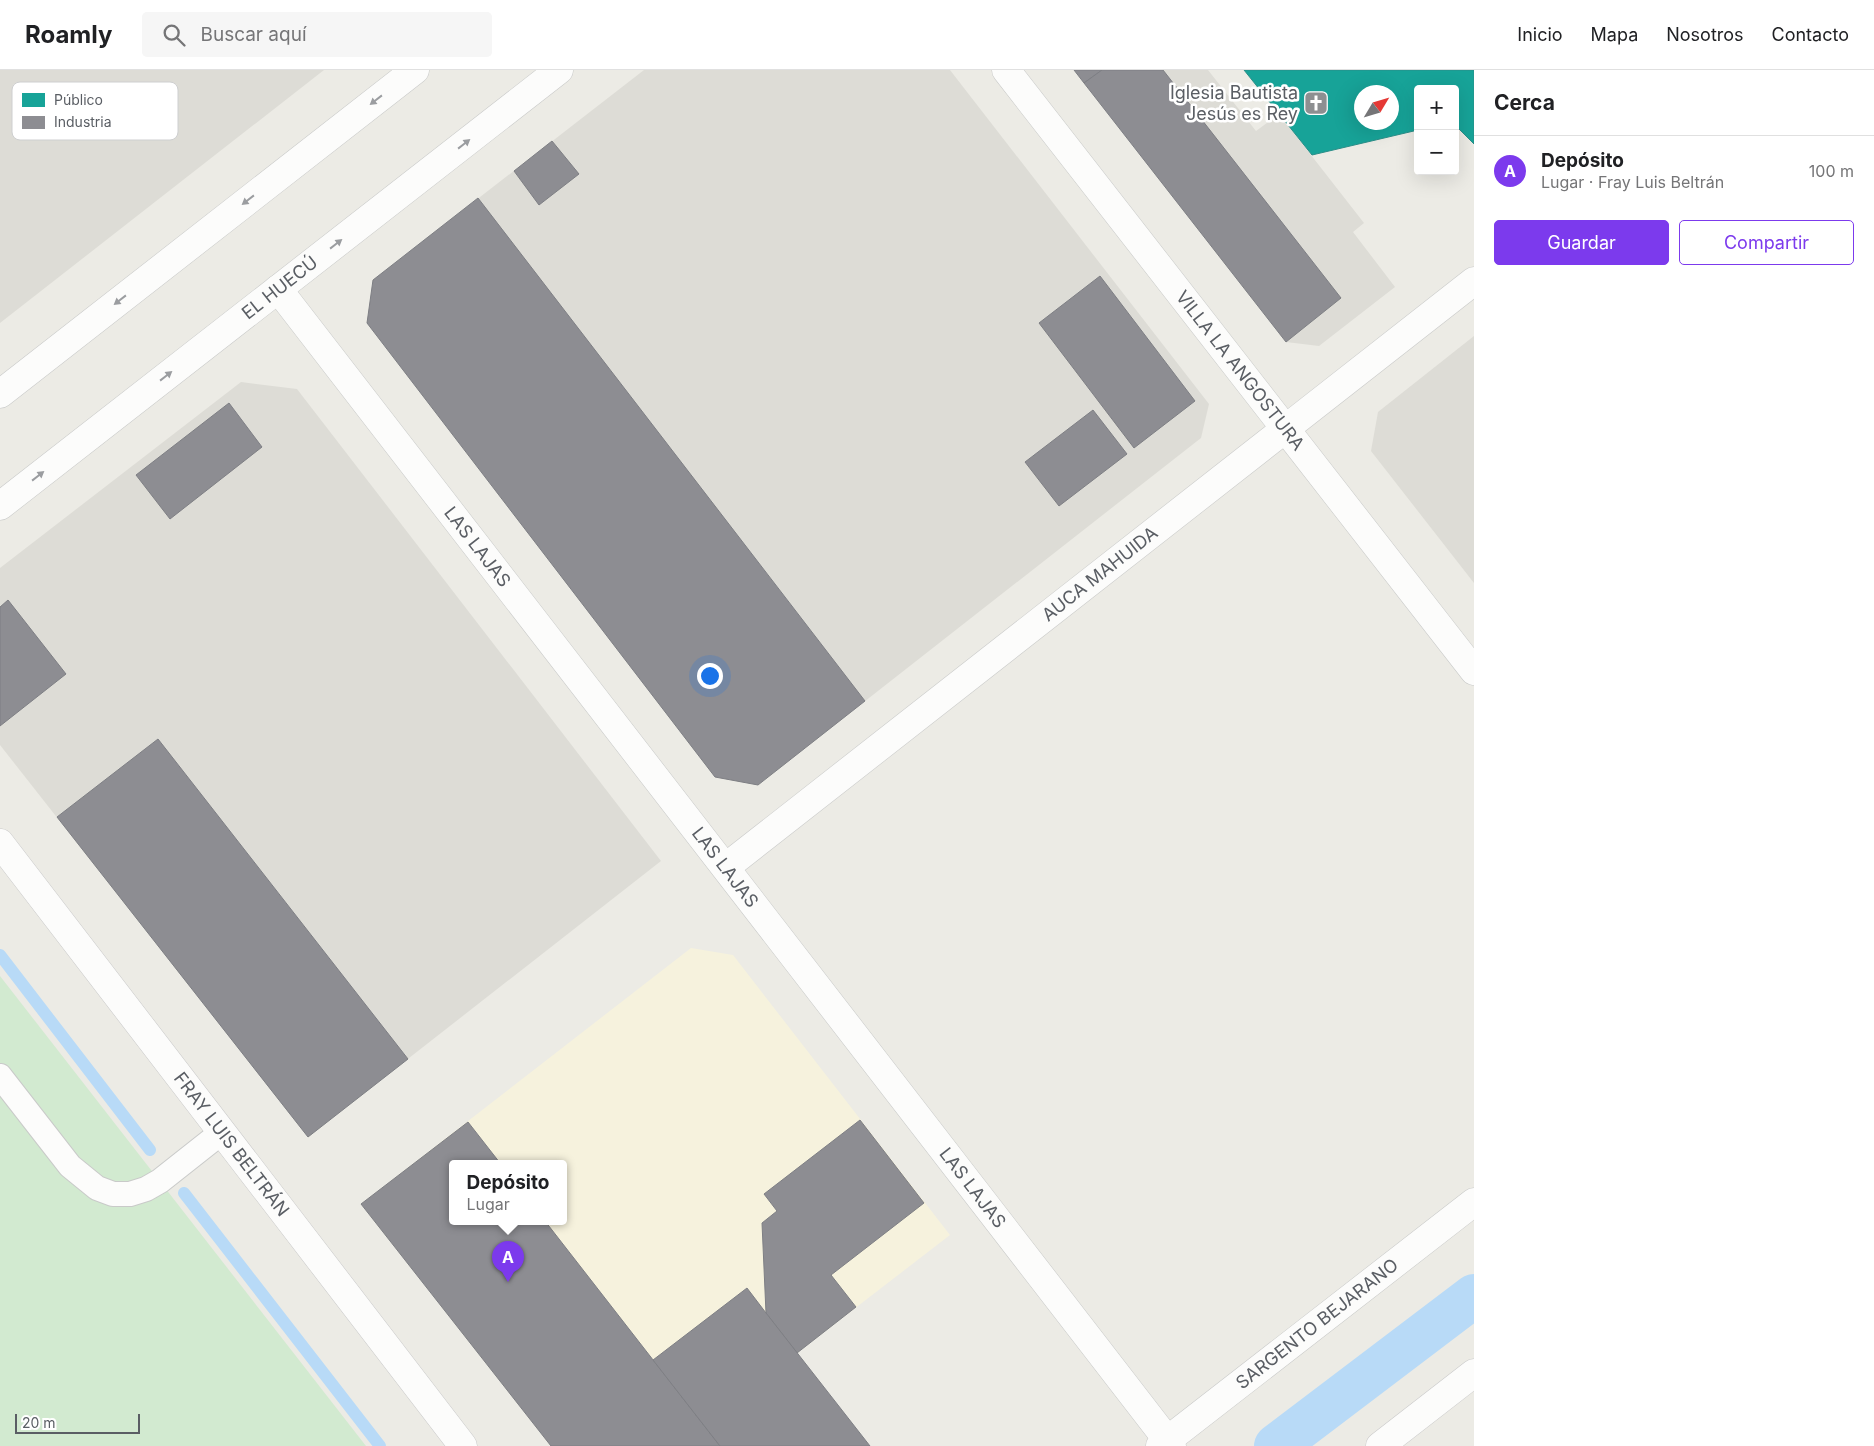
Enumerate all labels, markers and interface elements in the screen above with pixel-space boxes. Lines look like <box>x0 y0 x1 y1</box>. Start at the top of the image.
search box <box>142 12 492 57</box>
text: Roamly <box>25 20 112 49</box>
icon: search <box>160 21 188 49</box>
text: Buscar aquí <box>200 23 307 46</box>
text: Inicio <box>1517 24 1563 45</box>
text: Mapa <box>1591 24 1638 45</box>
text: Nosotros <box>1666 24 1744 45</box>
text: Contacto <box>1772 24 1849 45</box>
legend <box>12 82 178 140</box>
place label: Iglesia Bautista Jesús es Rey <box>1170 82 1298 124</box>
north arrow <box>1354 85 1399 130</box>
map controls <box>1414 85 1459 175</box>
button: + <box>1414 85 1459 130</box>
church icon: Iglesia Bautista Jesús es Rey <box>1303 90 1329 116</box>
text: Cerca <box>1494 90 1555 115</box>
text: Público <box>54 91 103 108</box>
one-way arrow <box>370 95 383 105</box>
text: Industria <box>54 113 112 130</box>
button: − <box>1414 130 1459 175</box>
one-way arrow <box>457 139 470 150</box>
text: Depósito <box>1541 149 1624 172</box>
text: A <box>1504 161 1516 181</box>
text: 100 m <box>1809 161 1854 181</box>
text: Lugar · Fray Luis Beltrán <box>1541 172 1724 192</box>
one-way arrow <box>242 195 255 205</box>
button: Guardar <box>1494 220 1669 265</box>
button: Compartir <box>1679 220 1854 265</box>
one-way arrow <box>329 239 343 249</box>
street label: EL HUECÚ <box>238 250 322 323</box>
street label: VILLA LA ANGOSTURA <box>1172 286 1309 454</box>
one-way arrow <box>114 295 127 306</box>
one-way arrow <box>160 371 173 382</box>
one-way arrow <box>32 471 45 482</box>
street label: LAS LAJAS <box>440 502 515 591</box>
street label: AUCA MAHUIDA <box>1038 522 1162 625</box>
your location <box>697 663 723 689</box>
street label: LAS LAJAS <box>688 823 763 911</box>
street label: FRAY LUIS BELTRÁN <box>170 1068 294 1220</box>
street label: LAS LAJAS <box>935 1143 1011 1232</box>
popup <box>449 1160 567 1225</box>
text: Depósito <box>467 1171 549 1194</box>
text: Lugar <box>467 1194 510 1214</box>
pin: A <box>492 1241 524 1282</box>
street label: SARGENTO BEJARANO <box>1232 1254 1402 1393</box>
scale bar <box>15 1411 140 1434</box>
text: 20 m <box>22 1414 56 1431</box>

